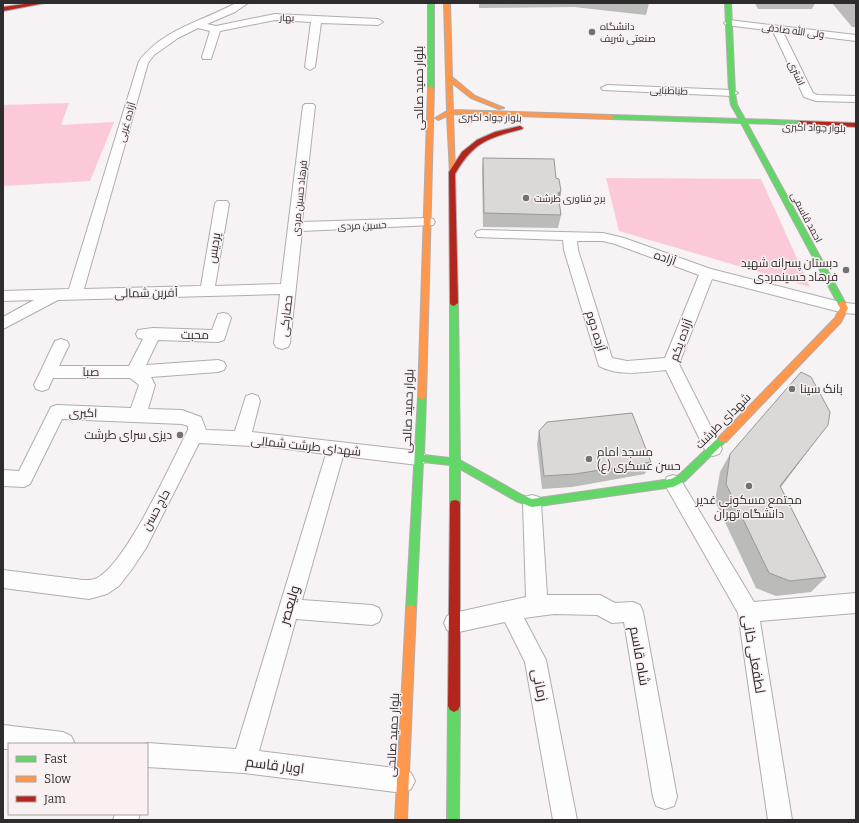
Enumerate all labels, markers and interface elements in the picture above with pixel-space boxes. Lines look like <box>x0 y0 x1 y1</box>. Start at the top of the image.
street label: بهار <box>278 12 295 24</box>
street label: ولی الله صادقی <box>761 19 825 41</box>
place label: دانشگاه صنعتی شریف <box>600 21 656 45</box>
marker: دانشگاه صنعتی شریف <box>587 27 597 37</box>
street label: بلوار حمید صالحی <box>412 46 426 130</box>
street label: اشتری <box>785 59 807 88</box>
street label: طباطبایی <box>650 84 688 98</box>
street label: آزاده غربی <box>116 101 138 144</box>
street label: بلوار جواد اکبری <box>458 111 522 125</box>
street label: بلوار جواد اکبری <box>782 121 846 135</box>
street label: فرهاد حسین مردی <box>290 160 310 237</box>
street label: احمد قاسمی <box>788 190 824 245</box>
marker: برج فناوری طرشت <box>521 193 531 203</box>
place label: برج فناوری طرشت <box>534 193 605 205</box>
street label: حسین مردی <box>337 219 387 233</box>
street label: پردیس <box>205 231 225 265</box>
street label: آزاده <box>652 248 679 269</box>
place label: دبستان پسرانه شهيد فرهاد حسينمردی <box>741 256 838 284</box>
marker: دبستان پسرانه شهيد فرهاد حسينمردی <box>841 265 851 275</box>
street label: آفرین شمالی <box>114 285 179 301</box>
street label: حصارکی <box>277 294 295 338</box>
street label: آزده دوم <box>582 309 609 354</box>
street label: آزاده یکم <box>667 316 696 363</box>
street label: محبت <box>181 328 209 342</box>
street label: صبا <box>83 365 99 379</box>
street label: بلوار حمید صالحی <box>400 369 416 453</box>
place label: بانک سینا <box>800 382 843 396</box>
marker: بانک سینا <box>787 384 797 394</box>
street label: شهدای طرشت <box>692 390 754 452</box>
street label: اکبری <box>69 406 97 420</box>
place label: دیزی سرای طرشت <box>84 428 172 442</box>
marker: دیزی سرای طرشت <box>175 430 185 440</box>
street label: شهدای طرشت شمالی <box>250 433 362 459</box>
place label: مسجد امام حسن عسکری (ع) <box>597 445 681 474</box>
marker: مسجد امام حسن عسکری (ع) <box>584 454 594 464</box>
marker: مجتمع مسکونی غدیر دانشگاه تهران <box>744 481 754 491</box>
street label: حاج حسن <box>139 487 174 533</box>
place label: مجتمع مسکونی غدیر دانشگاه تهران <box>695 493 802 521</box>
street label: ولیعصر <box>275 583 303 628</box>
street label: لطفعلی خانی <box>738 613 769 695</box>
street label: شاه قاسم <box>625 625 653 687</box>
street label: زمانی <box>528 667 551 703</box>
street label: بلوار حمید صالحی <box>384 693 402 777</box>
legend <box>8 743 148 815</box>
text: Fast <box>44 752 68 766</box>
street label: اویار قاسم <box>244 753 305 779</box>
text: Slow <box>44 772 71 786</box>
text: Jam <box>43 792 66 806</box>

